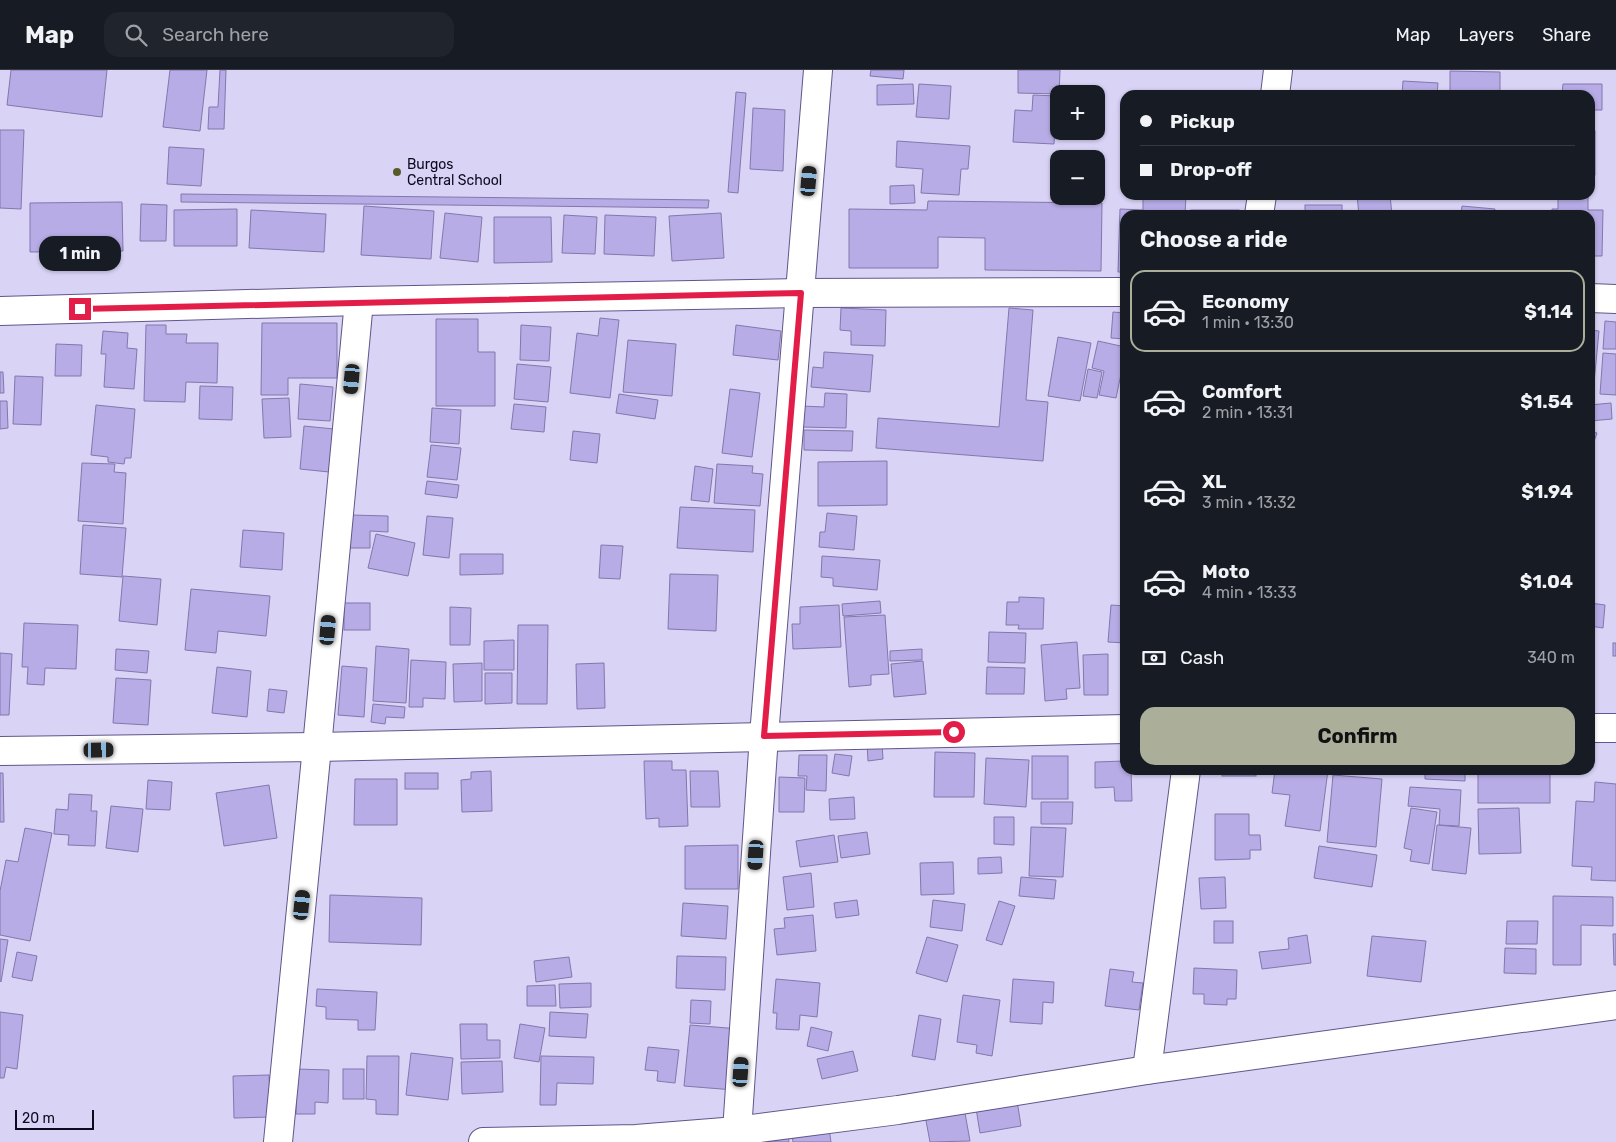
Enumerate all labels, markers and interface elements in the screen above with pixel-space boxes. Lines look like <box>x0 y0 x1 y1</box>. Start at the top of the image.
search box <box>104 12 454 57</box>
text: Map <box>25 21 74 49</box>
icon: search <box>122 21 150 49</box>
text: Search here <box>162 23 269 46</box>
text: Map <box>1396 24 1431 46</box>
text: Layers <box>1459 24 1514 46</box>
text: Share <box>1542 24 1591 46</box>
map controls <box>1050 85 1105 205</box>
button: + <box>1050 85 1105 140</box>
text: Pickup <box>1170 110 1235 133</box>
button: − <box>1050 150 1105 205</box>
place label: Burgos Central School <box>407 156 502 189</box>
text: Drop-off <box>1170 158 1252 181</box>
car <box>800 165 817 197</box>
marker: Burgos Central School <box>391 166 403 178</box>
text: Choose a ride <box>1140 226 1287 253</box>
callout: 1 min <box>39 236 121 272</box>
text: 1 min <box>60 244 100 263</box>
icon: car <box>1142 289 1187 334</box>
text: Economy <box>1202 290 1289 313</box>
route end <box>69 298 91 320</box>
text: $1.14 <box>1524 300 1573 323</box>
text: 1 min · 13:30 <box>1202 313 1294 332</box>
car <box>343 363 360 395</box>
icon: car <box>1142 379 1187 424</box>
text: Comfort <box>1202 380 1282 403</box>
text: $1.54 <box>1520 390 1573 413</box>
text: 2 min · 13:31 <box>1202 403 1293 422</box>
icon: car <box>1142 469 1187 514</box>
text: XL <box>1202 470 1226 493</box>
text: $1.94 <box>1521 480 1573 503</box>
text: 3 min · 13:32 <box>1202 493 1296 512</box>
icon: car <box>1142 559 1187 604</box>
text: Moto <box>1202 560 1250 583</box>
text: $1.04 <box>1520 570 1573 593</box>
text: 4 min · 13:33 <box>1202 583 1297 602</box>
car <box>319 614 336 646</box>
icon: cash <box>1140 644 1168 672</box>
text: Cash <box>1180 646 1224 669</box>
text: 340 m <box>1527 648 1575 667</box>
button: Confirm <box>1140 707 1575 765</box>
route start <box>943 721 965 743</box>
car <box>83 742 114 758</box>
car <box>747 840 764 870</box>
car <box>292 889 311 921</box>
car <box>732 1057 749 1087</box>
scale bar <box>15 1107 94 1130</box>
text: 20 m <box>22 1110 55 1127</box>

